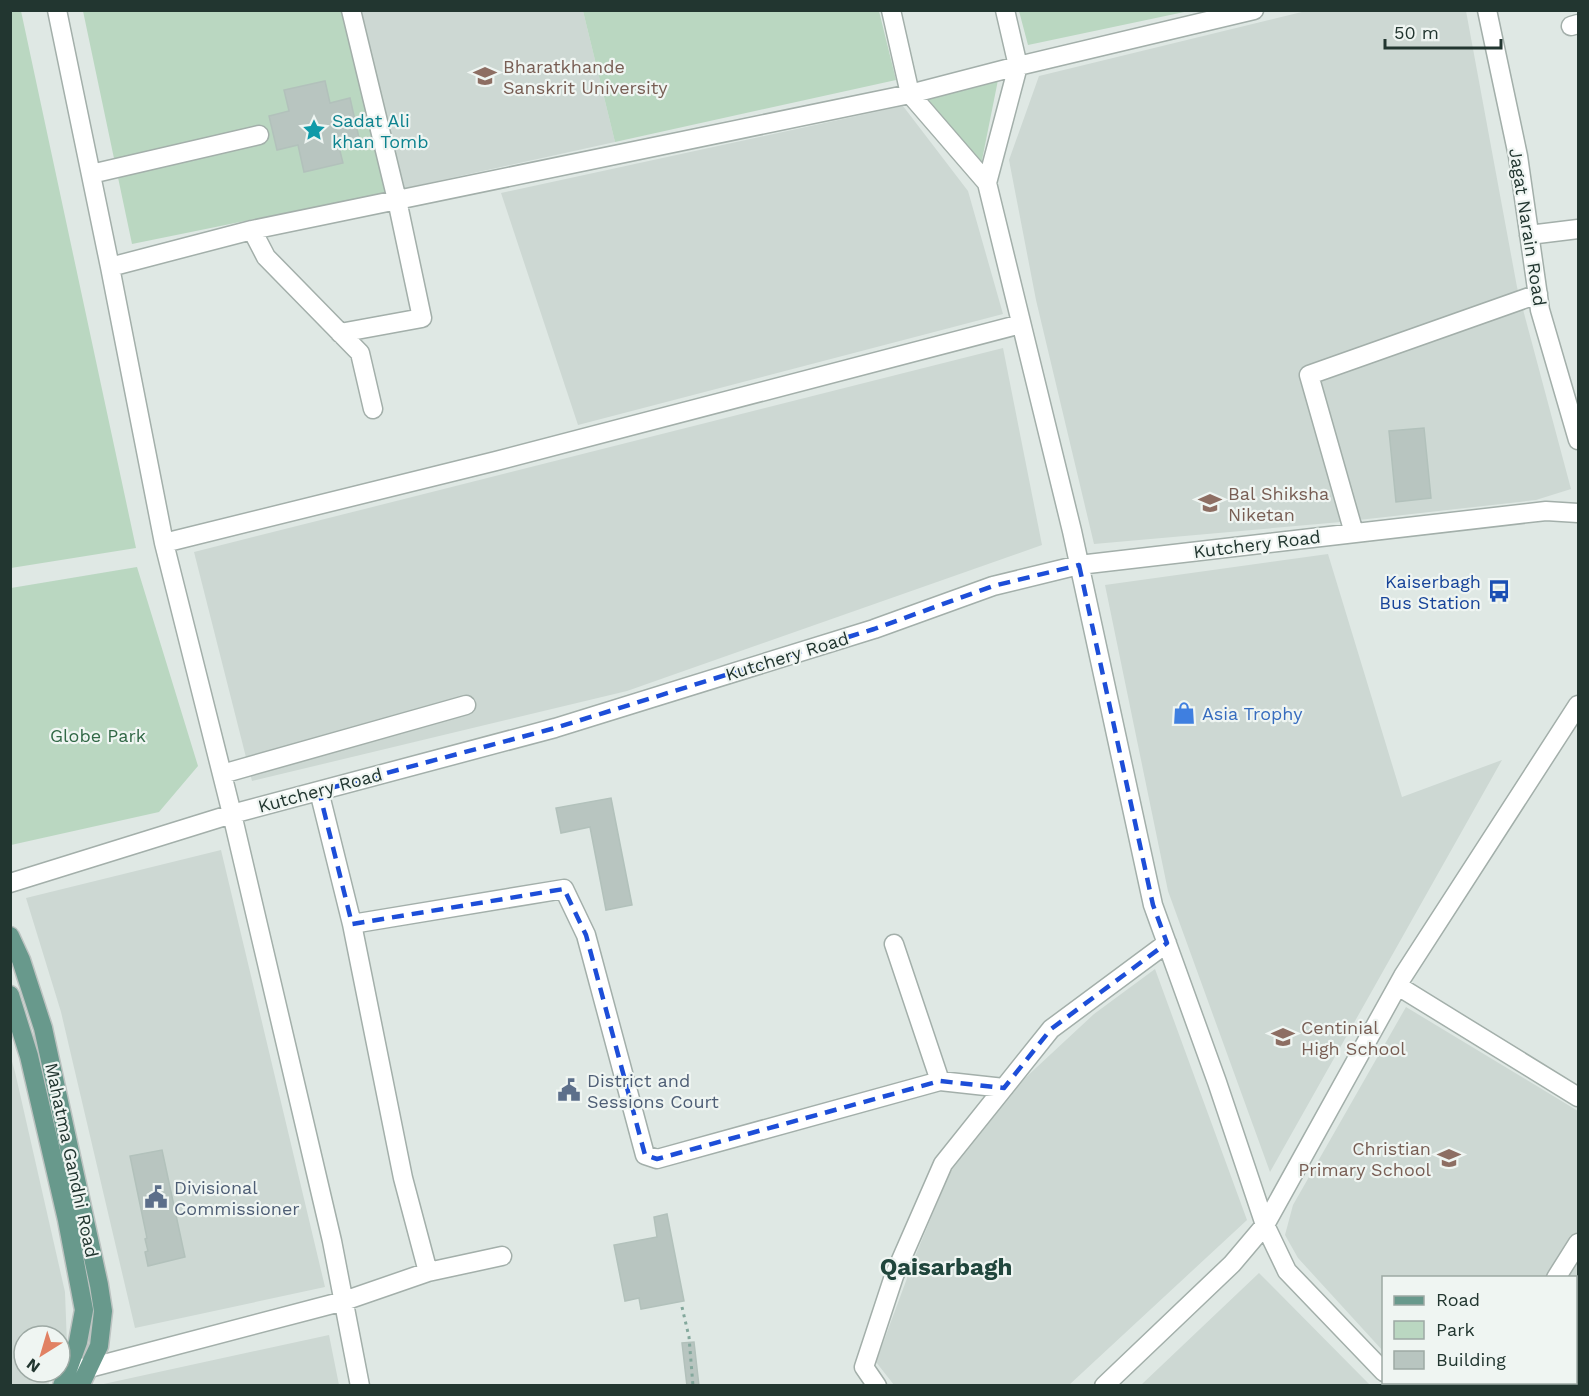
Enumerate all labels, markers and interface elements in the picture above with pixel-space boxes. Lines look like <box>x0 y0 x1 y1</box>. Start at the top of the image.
scale bar <box>1385 12 1500 50</box>
text: 50 m <box>1394 22 1439 43</box>
place label: Bharatkhande Sanskrit University <box>503 56 668 98</box>
school or university icon: Bharatkhande Sanskrit University <box>472 63 498 89</box>
place label: Sadat Ali khan Tomb <box>332 110 428 152</box>
place icon: Sadat Ali khan Tomb <box>301 117 327 143</box>
street label: Jagat Narain Road <box>1505 146 1551 308</box>
place label: Bal Shiksha Niketan <box>1228 483 1329 525</box>
school or university icon: Bal Shiksha Niketan <box>1197 490 1223 516</box>
street label: Kutchery Road <box>1192 526 1322 562</box>
place label: Kaiserbagh Bus Station <box>1379 571 1481 613</box>
bus stop icon: Kaiserbagh Bus Station <box>1486 578 1512 604</box>
street label: Kutchery Road <box>723 627 851 685</box>
shop icon: Asia Trophy <box>1171 700 1197 726</box>
place label: Asia Trophy <box>1202 703 1303 724</box>
park label: Globe Park <box>50 725 146 746</box>
street label: Kutchery Road <box>256 763 384 817</box>
place label: Centinial High School <box>1301 1017 1406 1059</box>
school or university icon: Centinial High School <box>1270 1024 1296 1050</box>
street label: Mahatma Gandhi Road <box>41 1061 103 1259</box>
place label: District and Sessions Court <box>587 1070 719 1112</box>
public building icon: District and Sessions Court <box>556 1077 582 1103</box>
place label: Christian Primary School <box>1298 1138 1431 1180</box>
school or university icon: Christian Primary School <box>1436 1145 1462 1171</box>
place label: Divisional Commissioner <box>174 1177 300 1219</box>
public building icon: Divisional Commissioner <box>143 1184 169 1210</box>
district label: Qaisarbagh <box>880 1253 1012 1281</box>
legend <box>1382 1276 1577 1384</box>
text: Road <box>1436 1289 1480 1310</box>
text: Park <box>1436 1319 1475 1340</box>
north arrow <box>12 1324 72 1384</box>
text: Building <box>1436 1349 1506 1370</box>
text: N <box>23 1354 44 1377</box>

